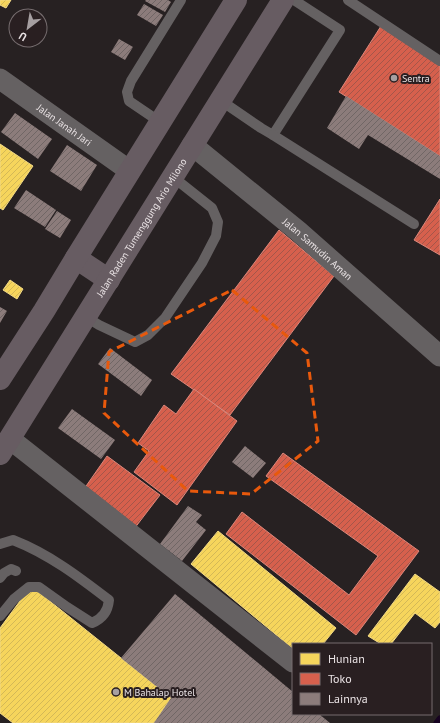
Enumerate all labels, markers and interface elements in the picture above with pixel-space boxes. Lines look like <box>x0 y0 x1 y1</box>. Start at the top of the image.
north arrow <box>8 8 48 48</box>
text: U <box>16 29 29 44</box>
place label: Sentra <box>402 72 430 85</box>
marker: Sentra <box>389 73 399 83</box>
street label: Jalan Janah Jari <box>33 101 94 149</box>
street label: Jalan Raden Tumenggung Ario Milono <box>93 156 190 300</box>
street label: Jalan Samudin Aman <box>279 215 355 283</box>
legend <box>292 643 432 715</box>
text: Hunian <box>328 651 365 666</box>
text: Toko <box>328 671 352 686</box>
place label: M Bahalap Hotel <box>124 686 195 699</box>
marker: M Bahalap Hotel <box>111 687 121 697</box>
text: Lainnya <box>328 691 368 706</box>

